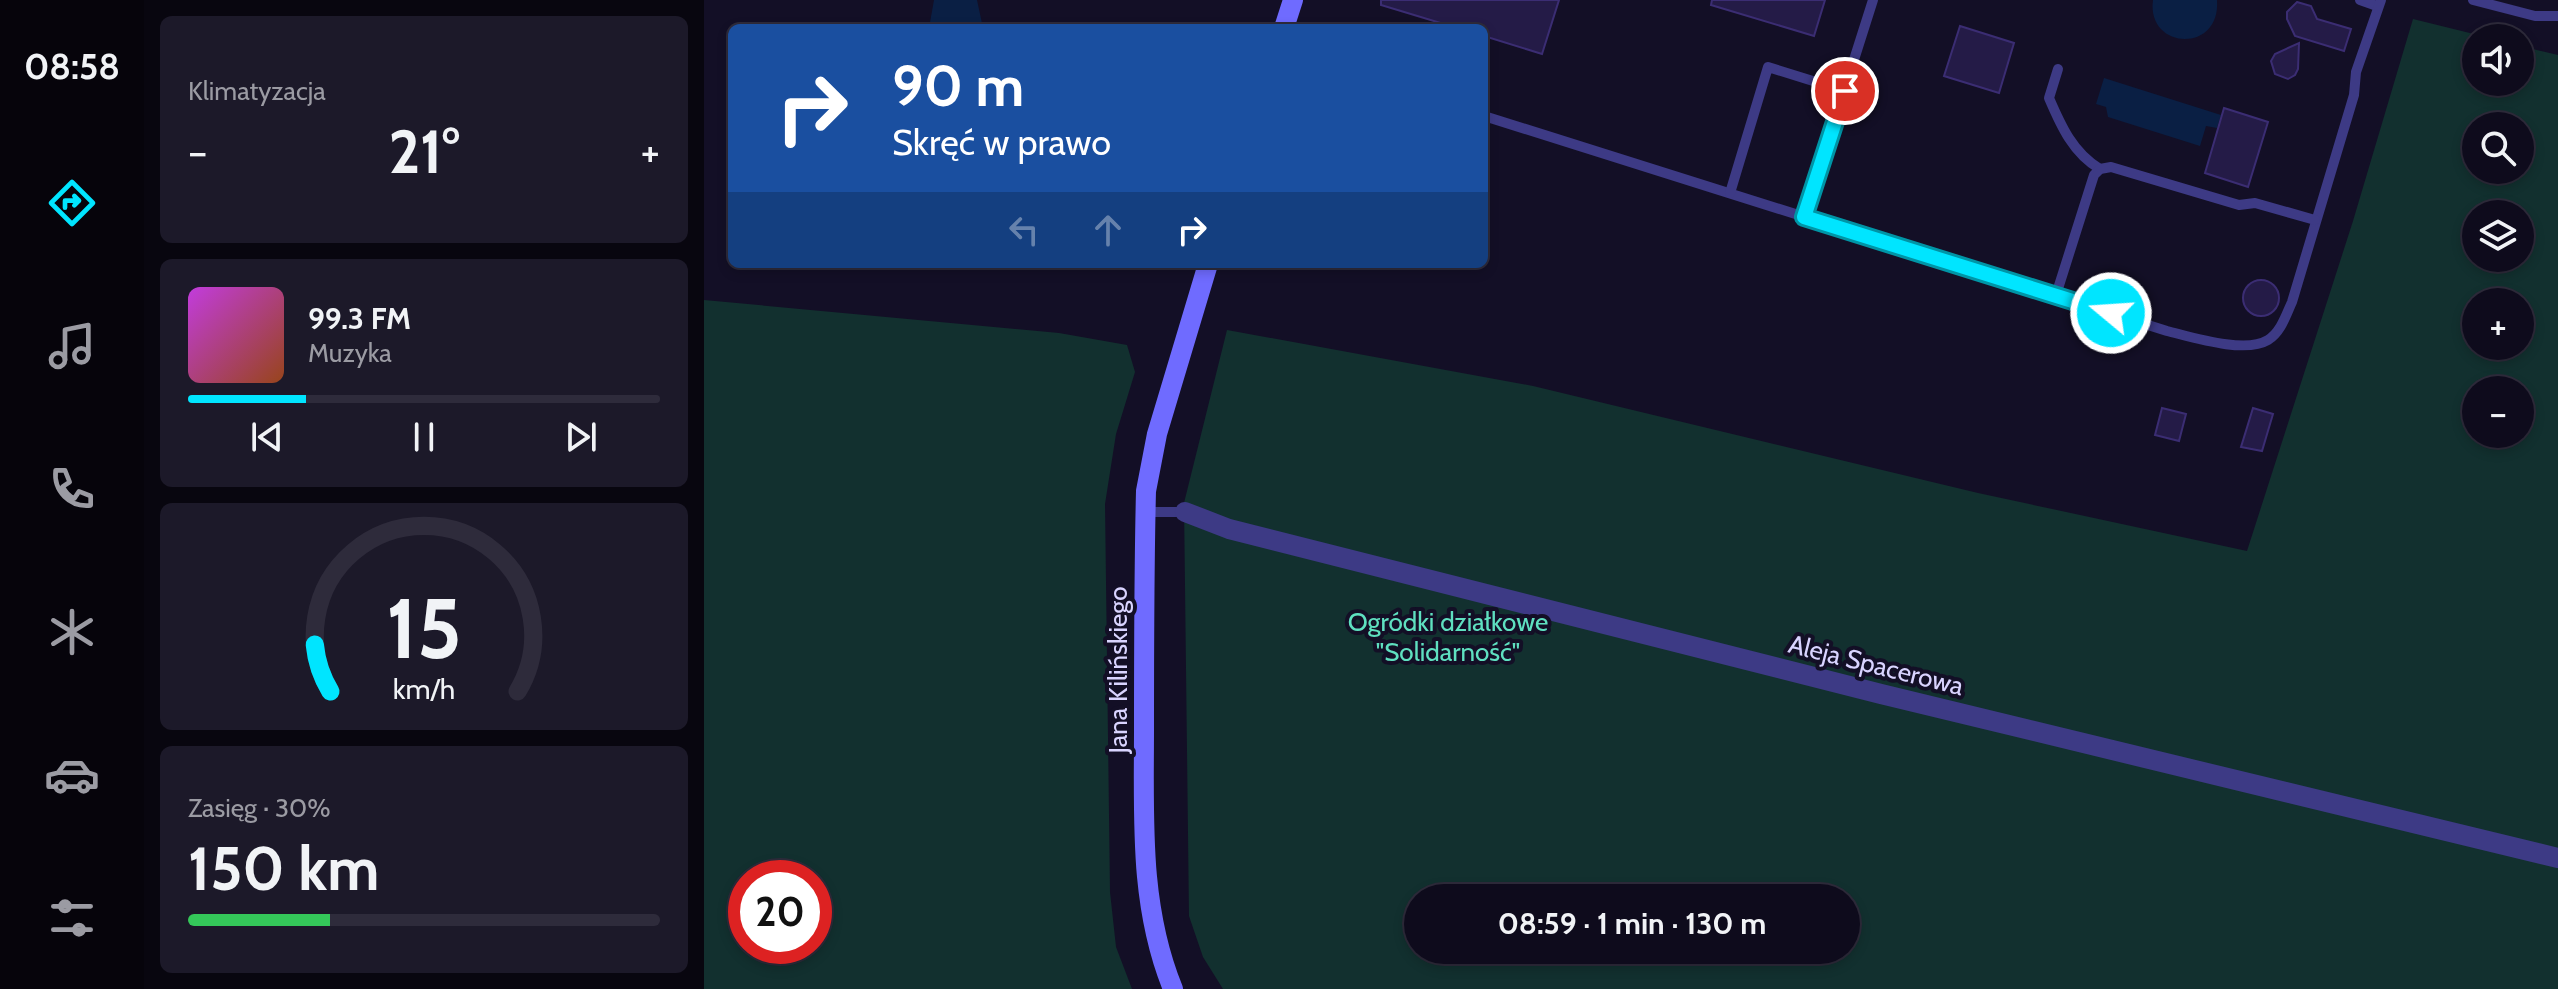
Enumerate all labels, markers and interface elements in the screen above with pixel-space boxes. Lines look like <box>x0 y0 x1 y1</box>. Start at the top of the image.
map controls <box>2462 24 2534 448</box>
button: sound <box>2462 24 2534 96</box>
text: 08:58 <box>24 44 120 88</box>
text: 90 m <box>892 52 1024 120</box>
icon: right <box>760 56 864 160</box>
pin <box>1811 57 1879 125</box>
icon: arrive <box>1823 69 1867 113</box>
text: Klimatyzacja <box>188 75 326 107</box>
button: search <box>2462 112 2534 184</box>
text: 21° <box>388 115 460 188</box>
text: Skręć w prawo <box>892 120 1111 164</box>
text: − <box>188 125 207 178</box>
text: + <box>641 125 660 178</box>
icon: directions <box>44 175 100 231</box>
button: layers <box>2462 200 2534 272</box>
icon: left <box>1002 208 1046 252</box>
icon: ahead <box>1086 208 1130 252</box>
icon: right <box>1170 208 1214 252</box>
position arrow <box>2069 271 2153 355</box>
button: + <box>2462 288 2534 360</box>
text: 99.3 FM <box>308 300 411 337</box>
icon: music <box>44 318 100 374</box>
text: Muzyka <box>308 337 392 369</box>
button: − <box>2462 376 2534 448</box>
icon: previous <box>245 415 289 459</box>
icon: pause <box>402 415 446 459</box>
icon: next <box>559 415 603 459</box>
icon: phone <box>44 461 100 517</box>
text: 15 <box>386 578 462 679</box>
street label: Jana Kilińskiego <box>1102 586 1134 755</box>
icon: climate <box>44 604 100 660</box>
park label: Ogródki działkowe "Solidarność" <box>1348 606 1548 668</box>
street label: Aleja Spacerowa <box>1785 628 1967 702</box>
text: km/h <box>393 671 455 706</box>
icon: car <box>44 747 100 803</box>
text: Zasięg · 30% <box>188 792 331 824</box>
text: 150 km <box>188 832 379 905</box>
speed limit sign: 20 <box>728 860 832 964</box>
icon: filters <box>44 890 100 946</box>
text: 08:59 · 1 min · 130 m <box>1498 905 1766 942</box>

